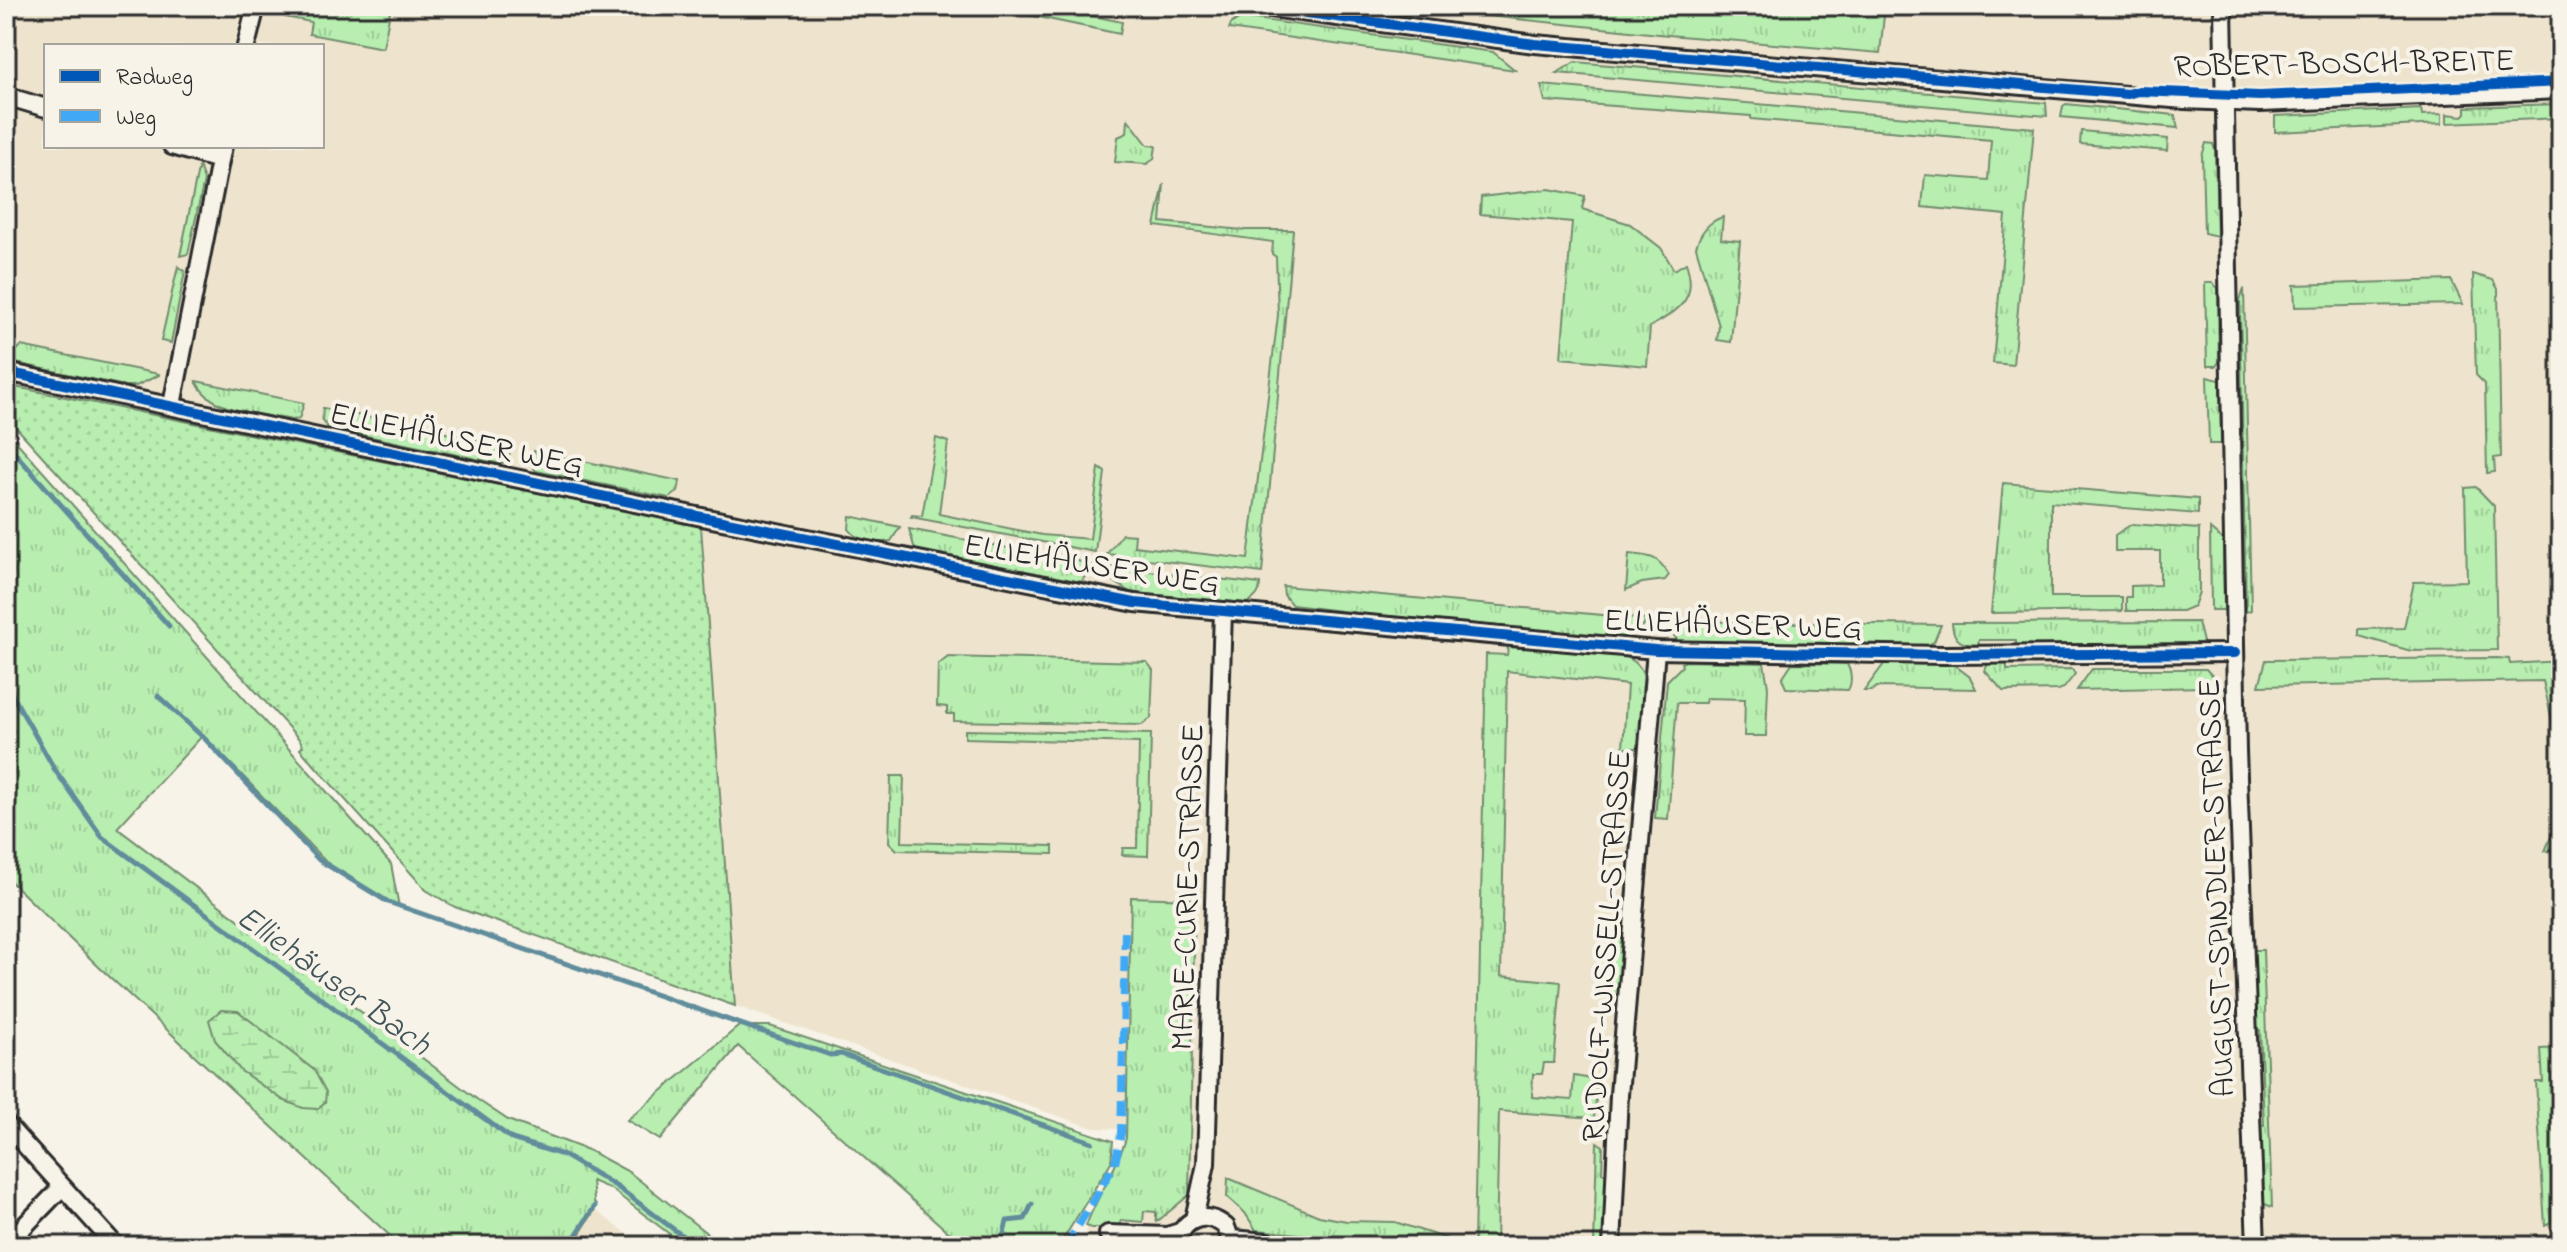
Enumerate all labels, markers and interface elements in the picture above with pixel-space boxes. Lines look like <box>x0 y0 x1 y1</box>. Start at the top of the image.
street label: ROBERT-BOSCH-BREITE <box>2173 39 2515 92</box>
legend <box>44 44 324 148</box>
text: Radweg <box>116 61 193 96</box>
text: Weg <box>116 101 156 136</box>
street label: ELLIEHÄUSER WEG <box>325 392 588 491</box>
street label: ELLIEHÄUSER WEG <box>960 523 1223 610</box>
street label: ELLIEHÄUSER WEG <box>1603 599 1863 654</box>
street label: AUGUST-SPINDLER-STRASSE <box>2188 678 2249 1098</box>
street label: MARIE-CURIE-STRASSE <box>1160 723 1219 1051</box>
street label: RUDOLF-WISSELL-STRASSE <box>1571 749 1646 1144</box>
water label: Elliehäuser Bach <box>225 894 441 1071</box>

